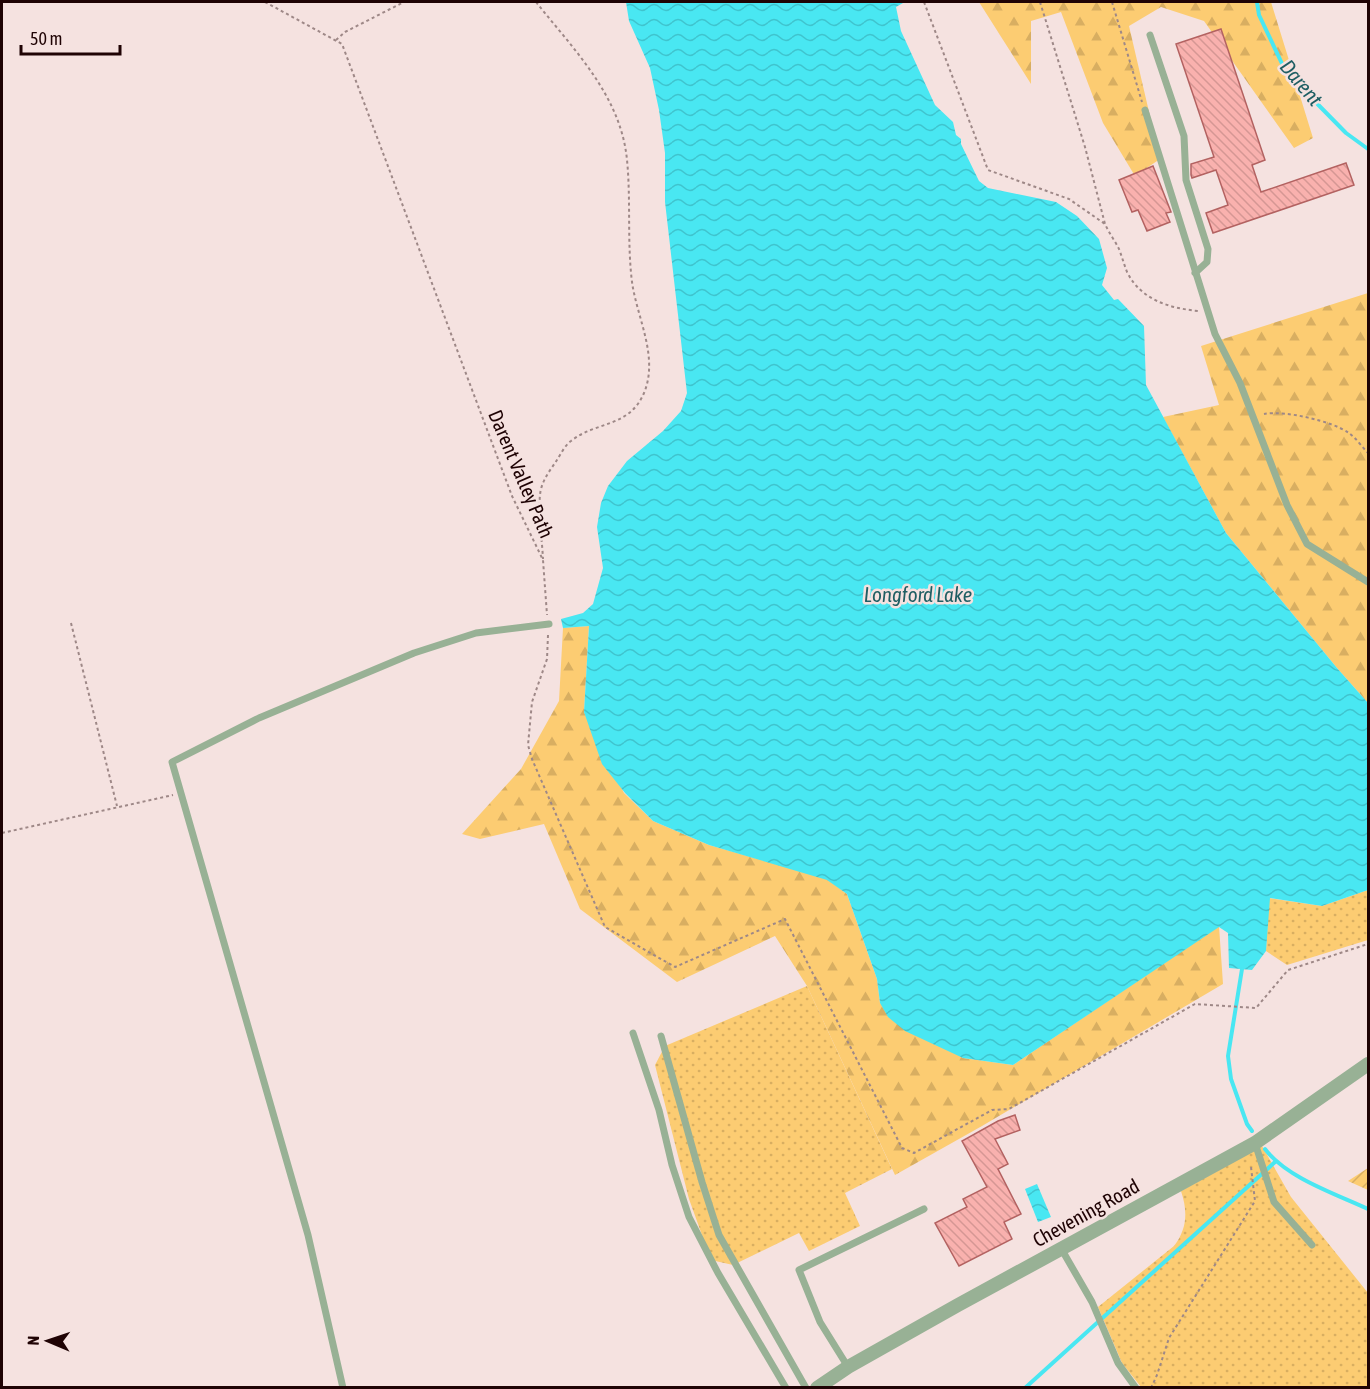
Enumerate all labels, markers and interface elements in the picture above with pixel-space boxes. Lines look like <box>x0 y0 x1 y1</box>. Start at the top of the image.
scale bar <box>21 18 120 56</box>
text: 50 m <box>30 28 62 49</box>
water label: Darent <box>1276 54 1328 110</box>
street label: Darent Valley Path <box>484 406 559 541</box>
water label: Longford Lake <box>864 582 972 606</box>
street label: Chevening Road <box>1028 1174 1143 1251</box>
north arrow <box>18 1311 78 1371</box>
text: N <box>24 1335 42 1346</box>

